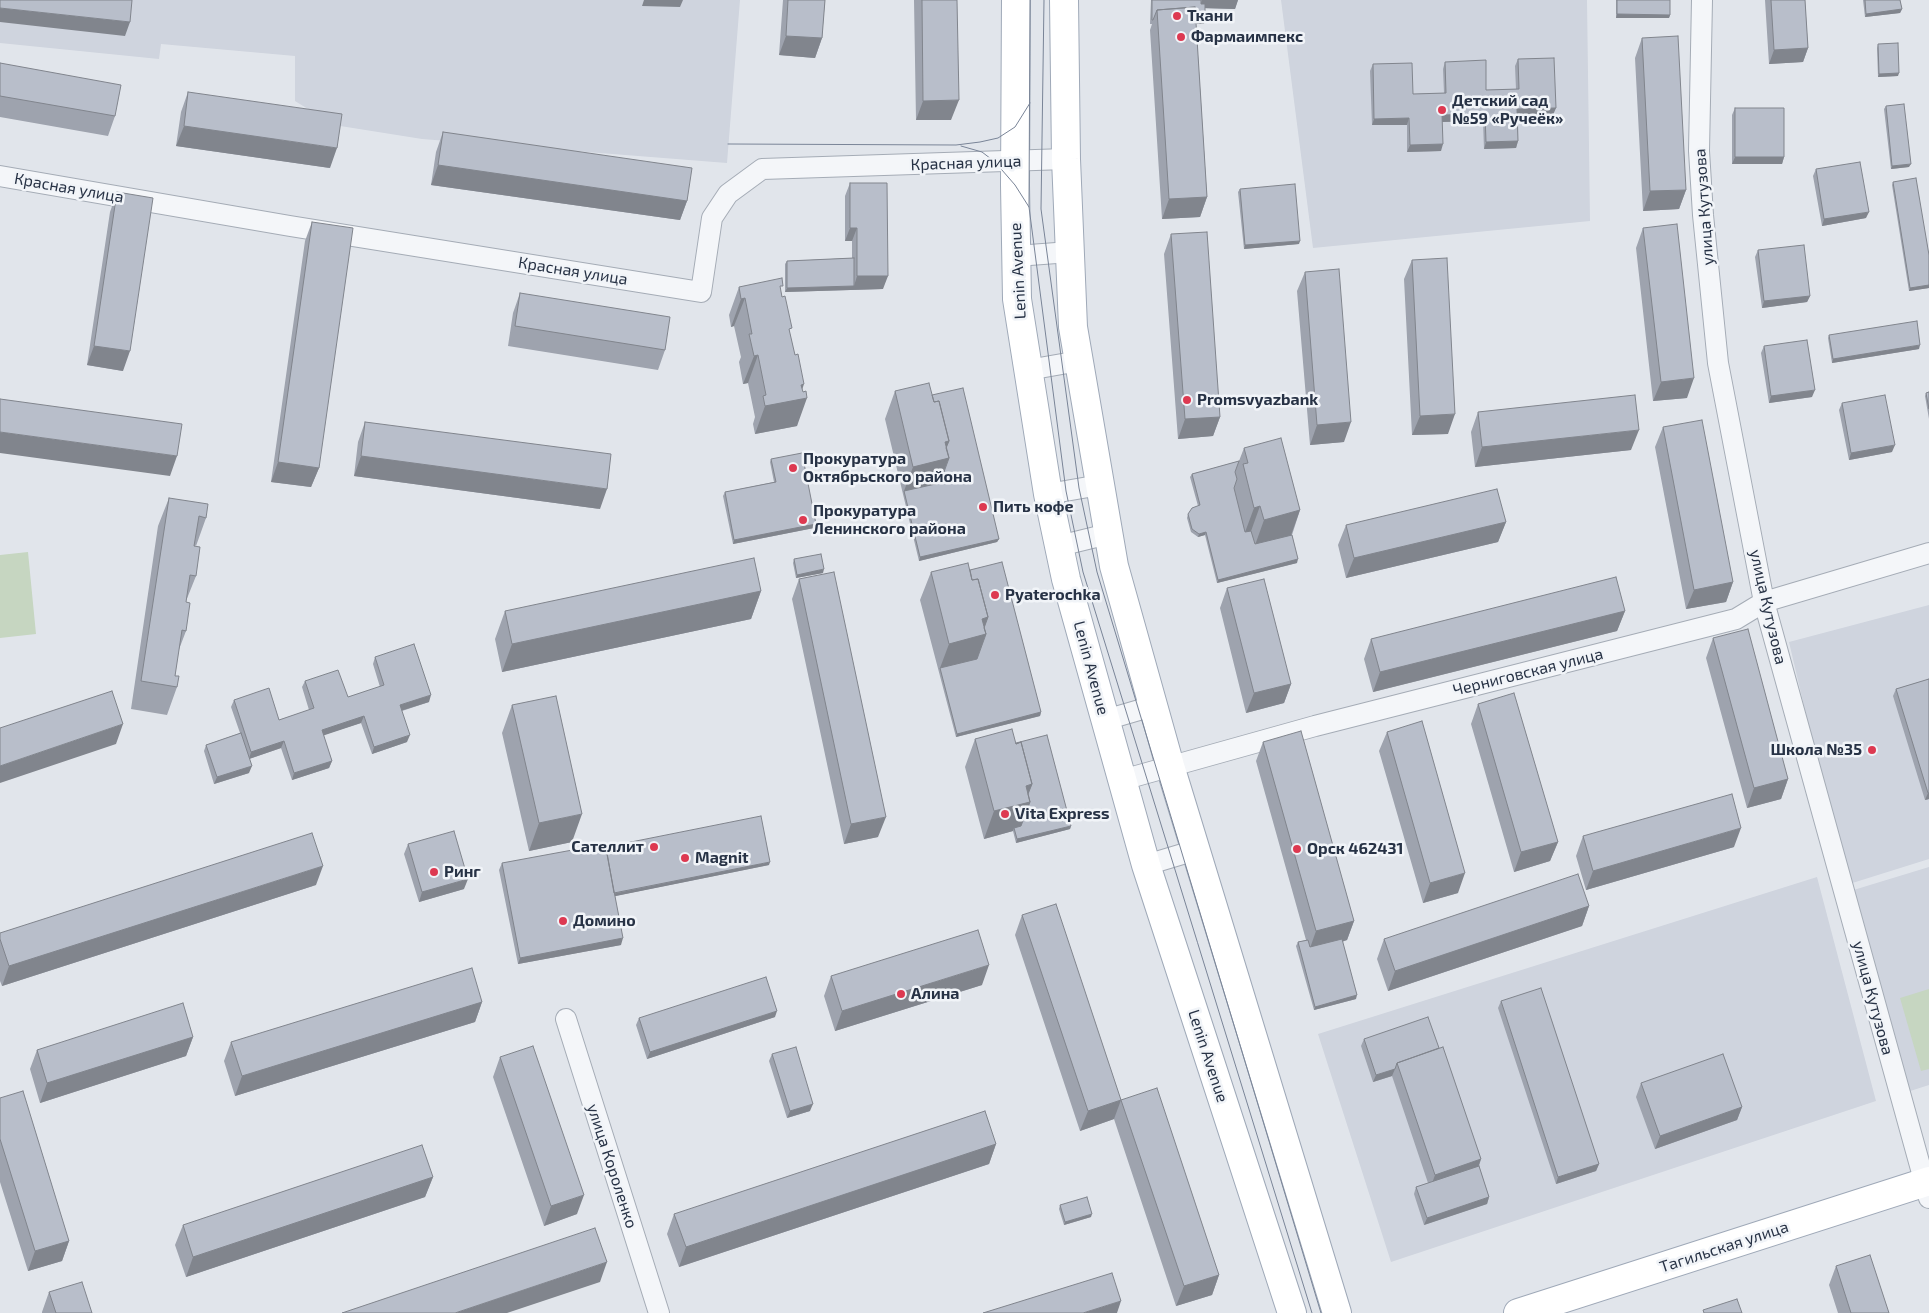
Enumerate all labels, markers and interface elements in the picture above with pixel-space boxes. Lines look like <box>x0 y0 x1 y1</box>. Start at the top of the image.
place label: Ткани <box>1187 6 1233 26</box>
marker: Ткани <box>1171 10 1183 22</box>
place label: Фармаимпекс <box>1191 27 1303 47</box>
marker: Фармаимпекс <box>1175 31 1187 43</box>
place label: Детский сад №59 «Ручеёк» <box>1452 91 1563 129</box>
marker: Детский сад №59 «Ручеёк» <box>1436 104 1448 116</box>
street label: улица Кутузова <box>1690 148 1718 266</box>
street label: Красная улица <box>910 151 1022 175</box>
street label: Красная улица <box>13 169 125 207</box>
street label: Lenin Avenue <box>1006 222 1030 320</box>
street label: Красная улица <box>517 253 629 289</box>
place label: Promsvyazbank <box>1197 390 1318 410</box>
marker: Promsvyazbank <box>1181 394 1193 406</box>
place label: Прокуратура Октябрьского района <box>803 449 972 487</box>
marker: Прокуратура Октябрьского района <box>787 462 799 474</box>
place label: Пить кофе <box>993 497 1074 517</box>
place label: Прокуратура Ленинского района <box>813 501 966 539</box>
marker: Пить кофе <box>977 501 989 513</box>
marker: Прокуратура Ленинского района <box>797 514 809 526</box>
street label: улица Кутузова <box>1745 548 1791 666</box>
place label: Pyaterochka <box>1005 585 1101 605</box>
marker: Pyaterochka <box>989 589 1001 601</box>
street label: Lenin Avenue <box>1069 619 1113 717</box>
street label: Черниговская улица <box>1451 644 1605 700</box>
place label: Школа №35 <box>1770 740 1862 760</box>
marker: Школа №35 <box>1866 744 1878 756</box>
place label: Vita Express <box>1015 804 1109 824</box>
marker: Vita Express <box>999 808 1011 820</box>
place label: Сателлит <box>571 837 644 857</box>
place label: Орск 462431 <box>1307 839 1403 859</box>
marker: Сателлит <box>648 841 660 853</box>
marker: Орск 462431 <box>1291 843 1303 855</box>
place label: Magnit <box>695 848 749 868</box>
marker: Magnit <box>679 852 691 864</box>
place label: Ринг <box>444 862 481 882</box>
marker: Ринг <box>428 866 440 878</box>
place label: Домино <box>573 911 636 931</box>
marker: Домино <box>557 915 569 927</box>
street label: улица Кутузова <box>1849 939 1897 1057</box>
place label: Алина <box>911 984 960 1004</box>
marker: Алина <box>895 988 907 1000</box>
street label: Lenin Avenue <box>1184 1007 1232 1105</box>
street label: улица Короленко <box>583 1101 641 1231</box>
street label: Тагильская улица <box>1657 1217 1791 1277</box>

